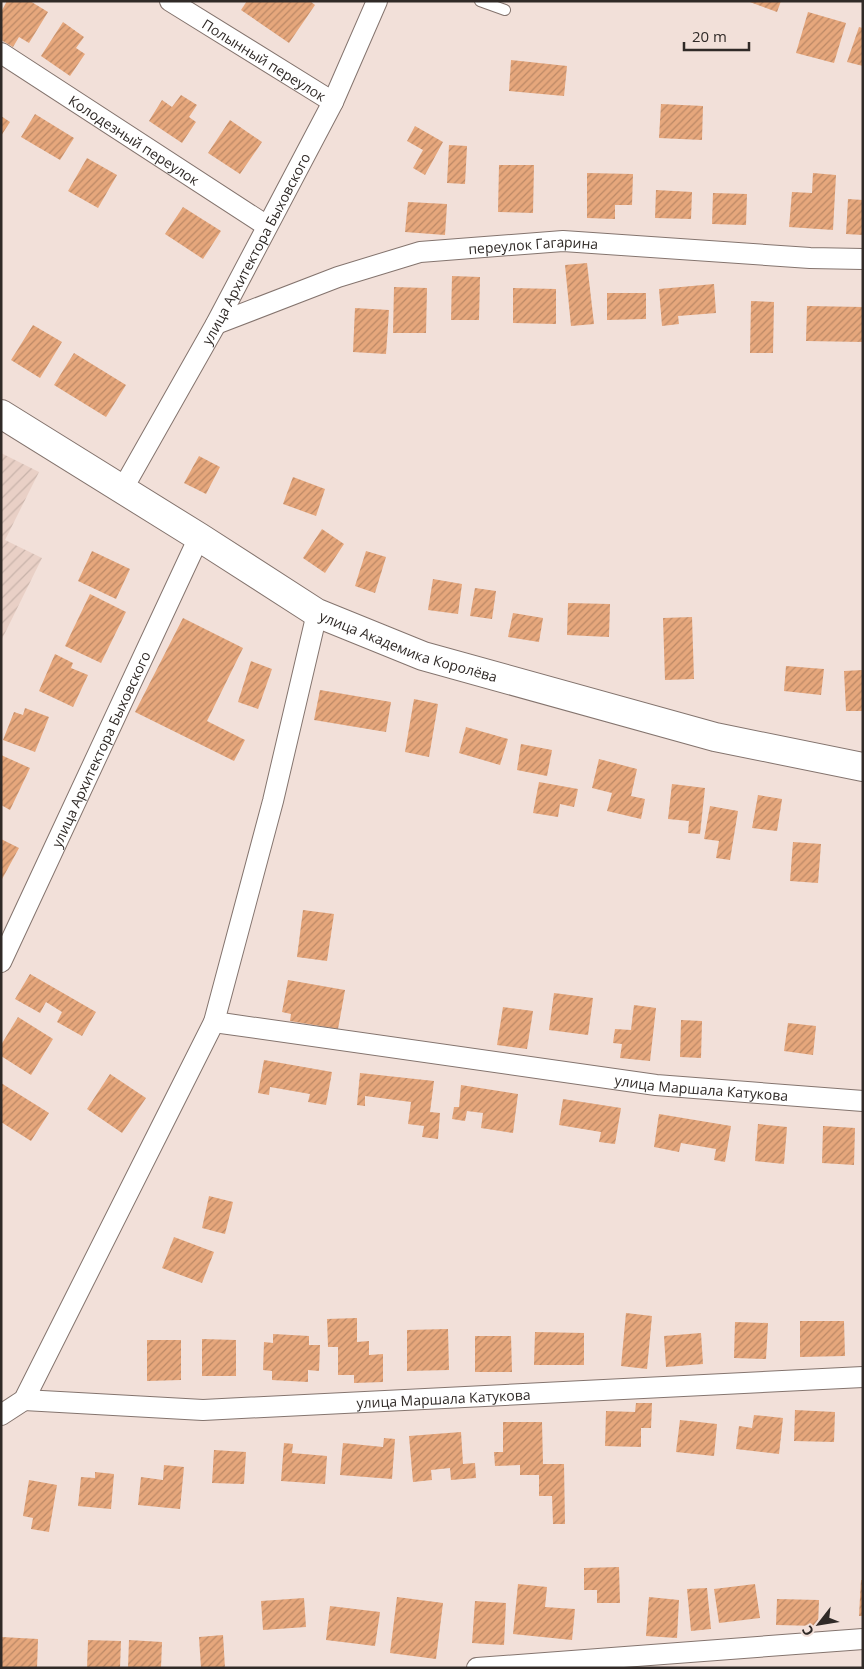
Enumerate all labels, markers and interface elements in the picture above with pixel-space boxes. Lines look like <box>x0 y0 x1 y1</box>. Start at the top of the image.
street label: Полынный переулок <box>199 14 330 105</box>
scale bar <box>684 20 749 52</box>
text: 20 m <box>692 26 727 46</box>
street label: Колодезный переулок <box>65 90 204 190</box>
street label: улица Архитектора Быховского <box>197 149 314 348</box>
street label: переулок Гагарина <box>467 231 599 258</box>
street label: улица Академика Королёва <box>317 606 500 686</box>
street label: улица Архитектора Быховского <box>46 648 154 850</box>
street label: улица Маршала Катукова <box>614 1070 789 1105</box>
street label: улица Маршала Катукова <box>356 1384 531 1412</box>
north arrow <box>794 1599 844 1649</box>
text: С <box>797 1622 818 1640</box>

